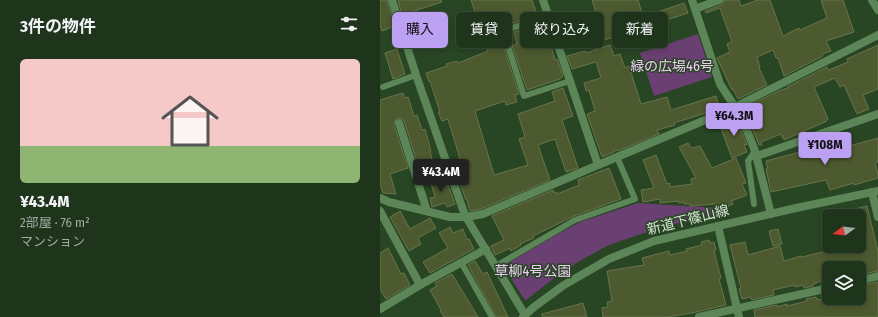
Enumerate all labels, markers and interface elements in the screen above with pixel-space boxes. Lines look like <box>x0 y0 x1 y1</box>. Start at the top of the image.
chip: 購入 <box>392 12 448 48</box>
chip: 賃貸 <box>456 12 512 48</box>
chip: 絞り込み <box>520 12 604 48</box>
chip: 新着 <box>612 12 668 48</box>
icon: filters <box>338 13 360 35</box>
text: 3件の物件 <box>20 16 96 37</box>
park label: 緑の広場46号 <box>630 58 714 75</box>
icon: home <box>154 85 226 157</box>
pin: ¥64.3M <box>701 103 767 137</box>
text: ¥64.3M <box>715 108 753 123</box>
pin: ¥108M <box>797 132 853 166</box>
text: ¥108M <box>807 137 843 152</box>
pin: ¥43.4M <box>408 159 474 193</box>
text: ¥43.4M <box>422 164 460 179</box>
text: ¥43.4M <box>20 191 70 212</box>
street label: 新道下篠山線 <box>645 202 731 238</box>
north arrow <box>822 209 866 253</box>
map controls <box>822 209 866 305</box>
text: 2部屋 · 76 m² <box>20 215 90 230</box>
text: マンション <box>20 234 85 249</box>
button: layers <box>822 261 866 305</box>
park label: 草柳4号公園 <box>495 263 571 280</box>

